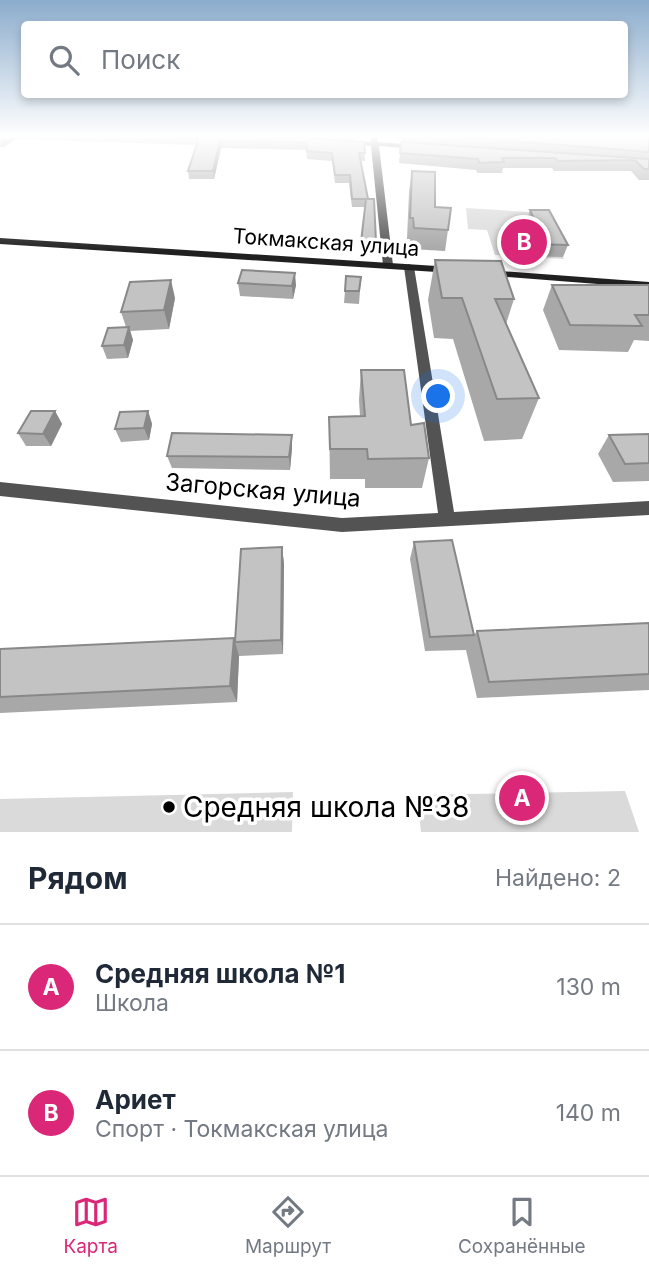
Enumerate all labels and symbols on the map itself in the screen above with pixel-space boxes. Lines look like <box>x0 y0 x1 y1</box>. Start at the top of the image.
pin: B <box>501 216 547 268</box>
street label: Токмакская улица <box>232 223 420 261</box>
your location <box>421 379 455 413</box>
street label: Загорская улица <box>164 467 362 513</box>
pin: A <box>499 772 545 824</box>
place label: Средняя школа №38 <box>183 790 469 824</box>
marker: Средняя школа №38 <box>161 799 177 815</box>

